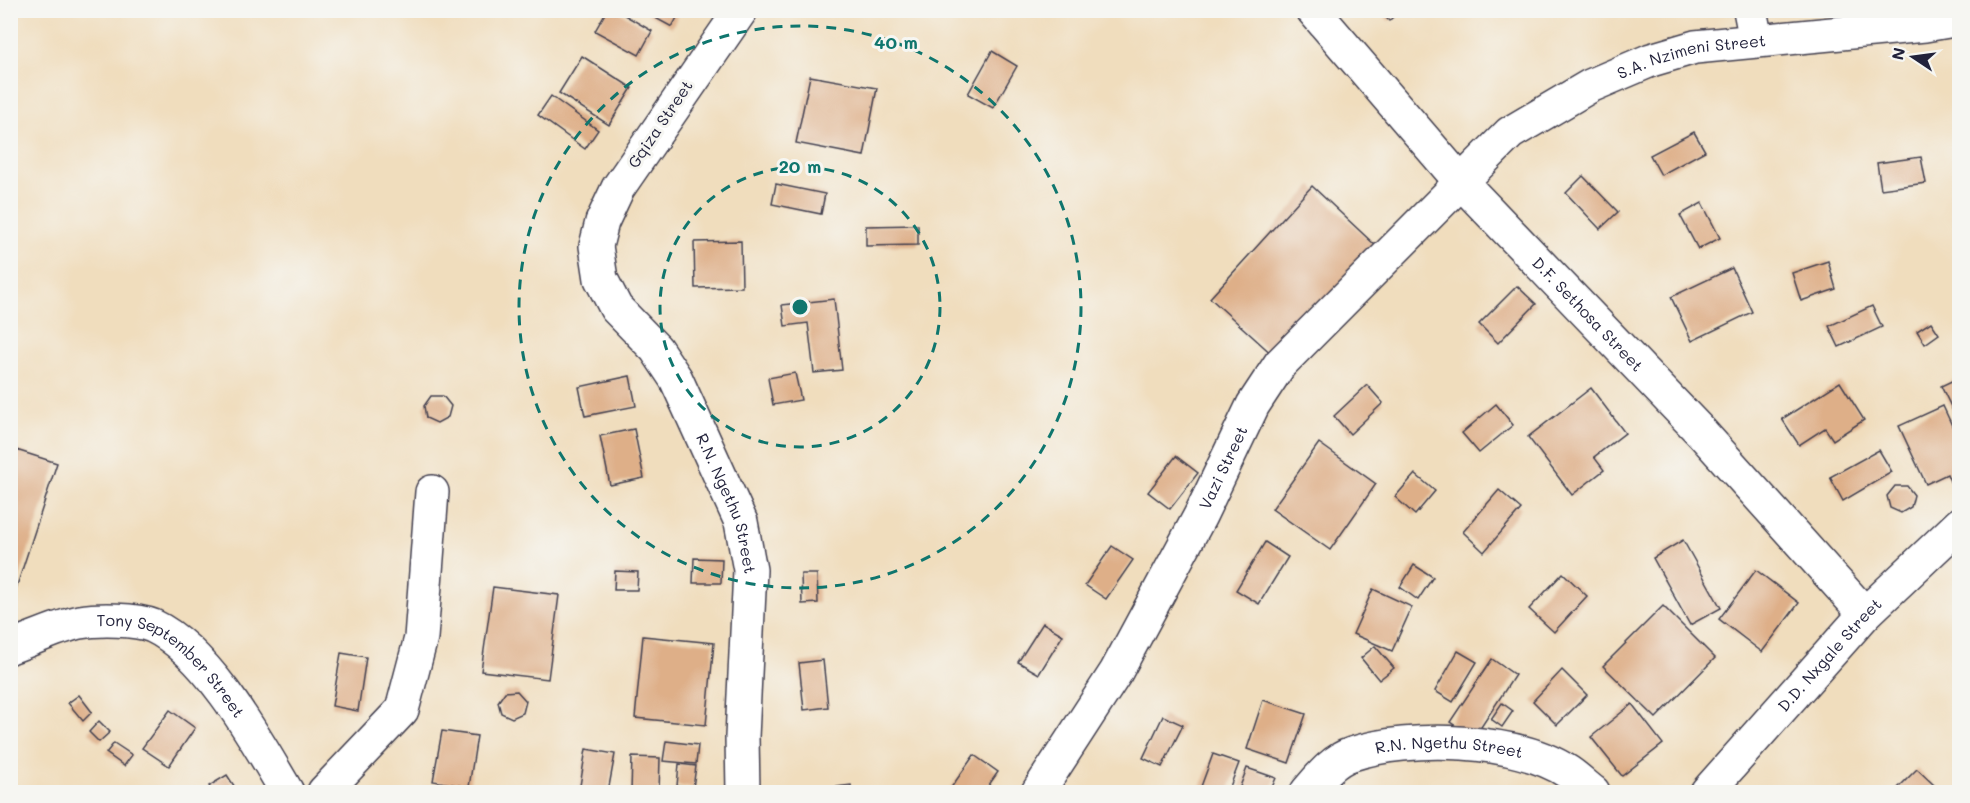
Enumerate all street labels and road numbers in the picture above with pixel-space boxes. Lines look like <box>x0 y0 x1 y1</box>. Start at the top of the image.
street label: S.A. Nzimeni Street <box>1614 29 1767 83</box>
street label: Gqiza Street <box>622 76 697 172</box>
street label: D.F. Sethosa Street <box>1528 252 1648 376</box>
street label: Vazi Street <box>1194 422 1252 513</box>
street label: R.N. Ngethu Street <box>692 430 761 575</box>
street label: D.D. Nxgale Street <box>1773 593 1886 716</box>
street label: Tony September Street <box>96 609 250 721</box>
street label: R.N. Ngethu Street <box>1373 731 1525 762</box>

